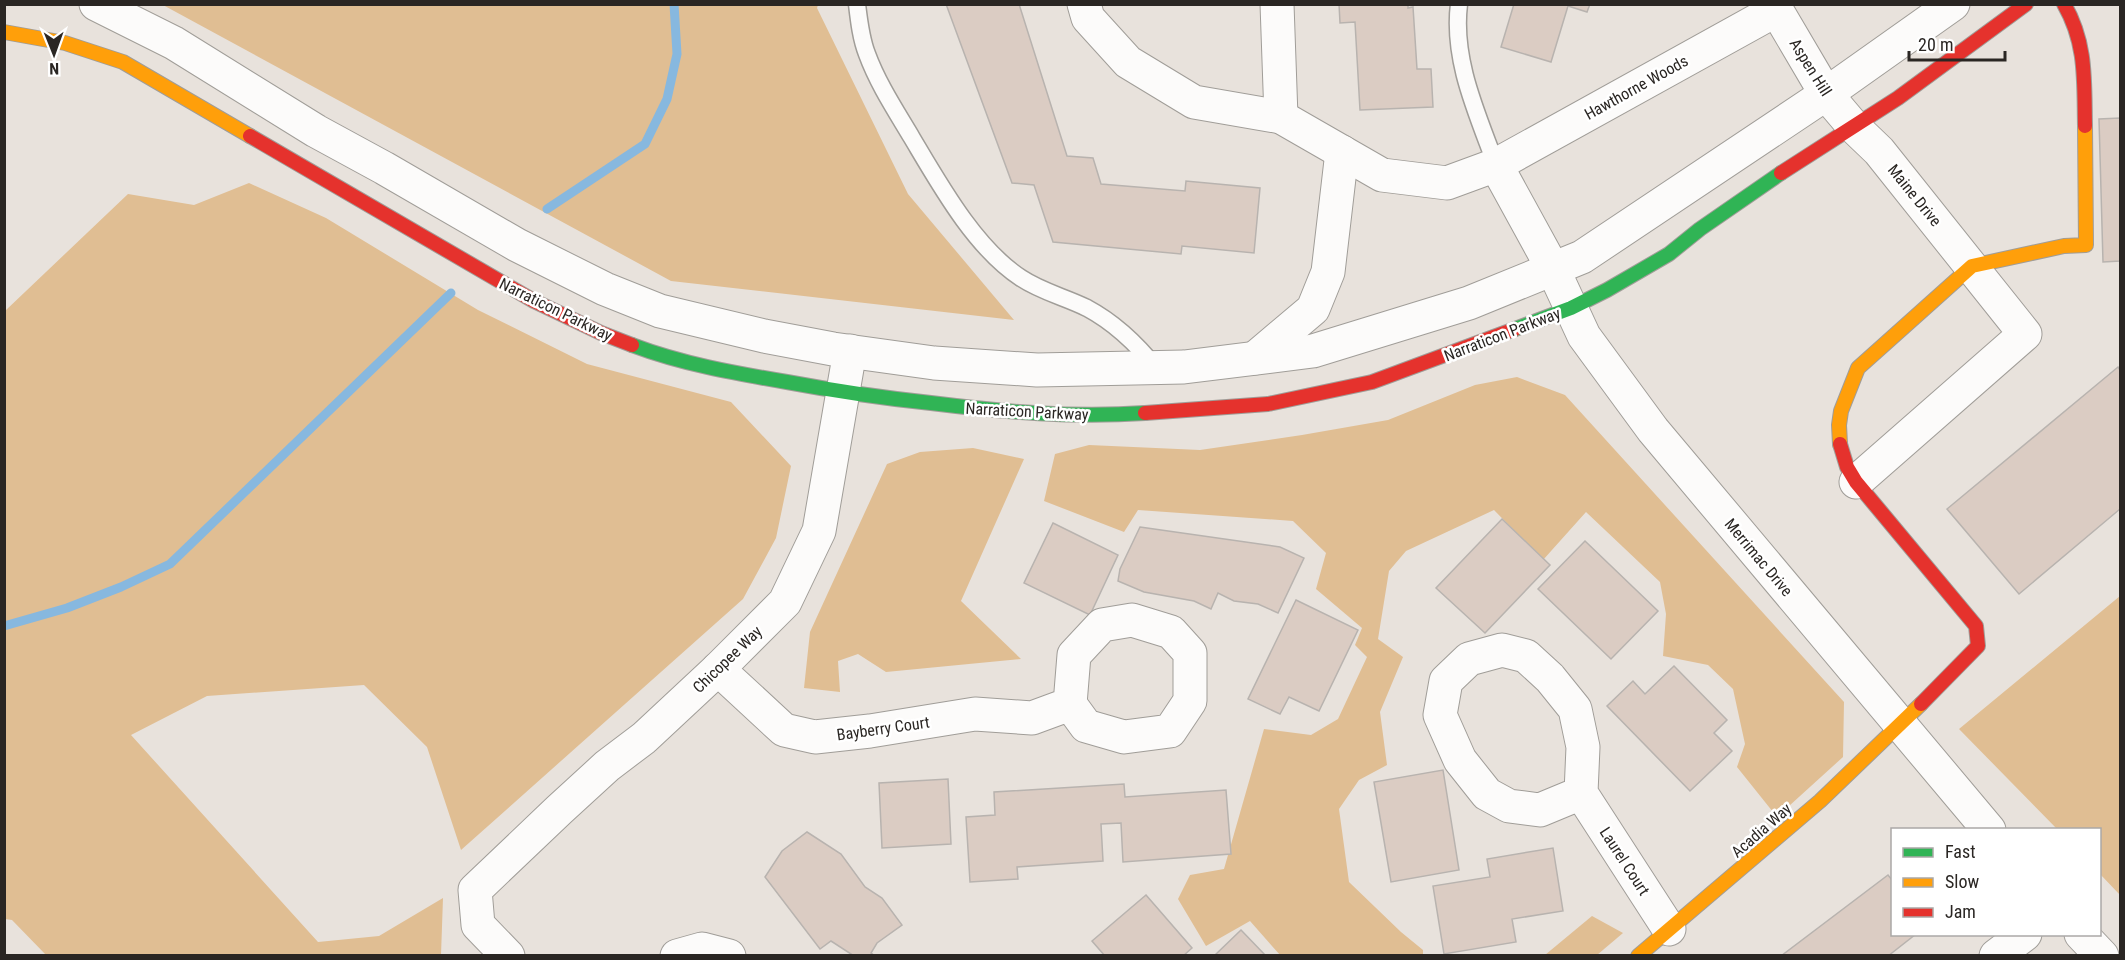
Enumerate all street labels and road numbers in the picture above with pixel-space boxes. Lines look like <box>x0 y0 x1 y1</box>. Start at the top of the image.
street label: Aspen Hill <box>1785 35 1836 100</box>
street label: Hawthorne Woods <box>1581 51 1691 124</box>
street label: Maine Drive <box>1884 160 1945 230</box>
street label: Narraticon Parkway <box>496 274 616 345</box>
street label: Narraticon Parkway <box>1441 303 1563 365</box>
street label: Narraticon Parkway <box>965 399 1089 424</box>
street label: Merrimac Drive <box>1721 515 1797 600</box>
street label: Chicopee Way <box>689 622 766 697</box>
street label: Bayberry Court <box>835 713 931 744</box>
street label: Acadia Way <box>1727 799 1795 862</box>
street label: Laurel Court <box>1596 824 1654 899</box>

